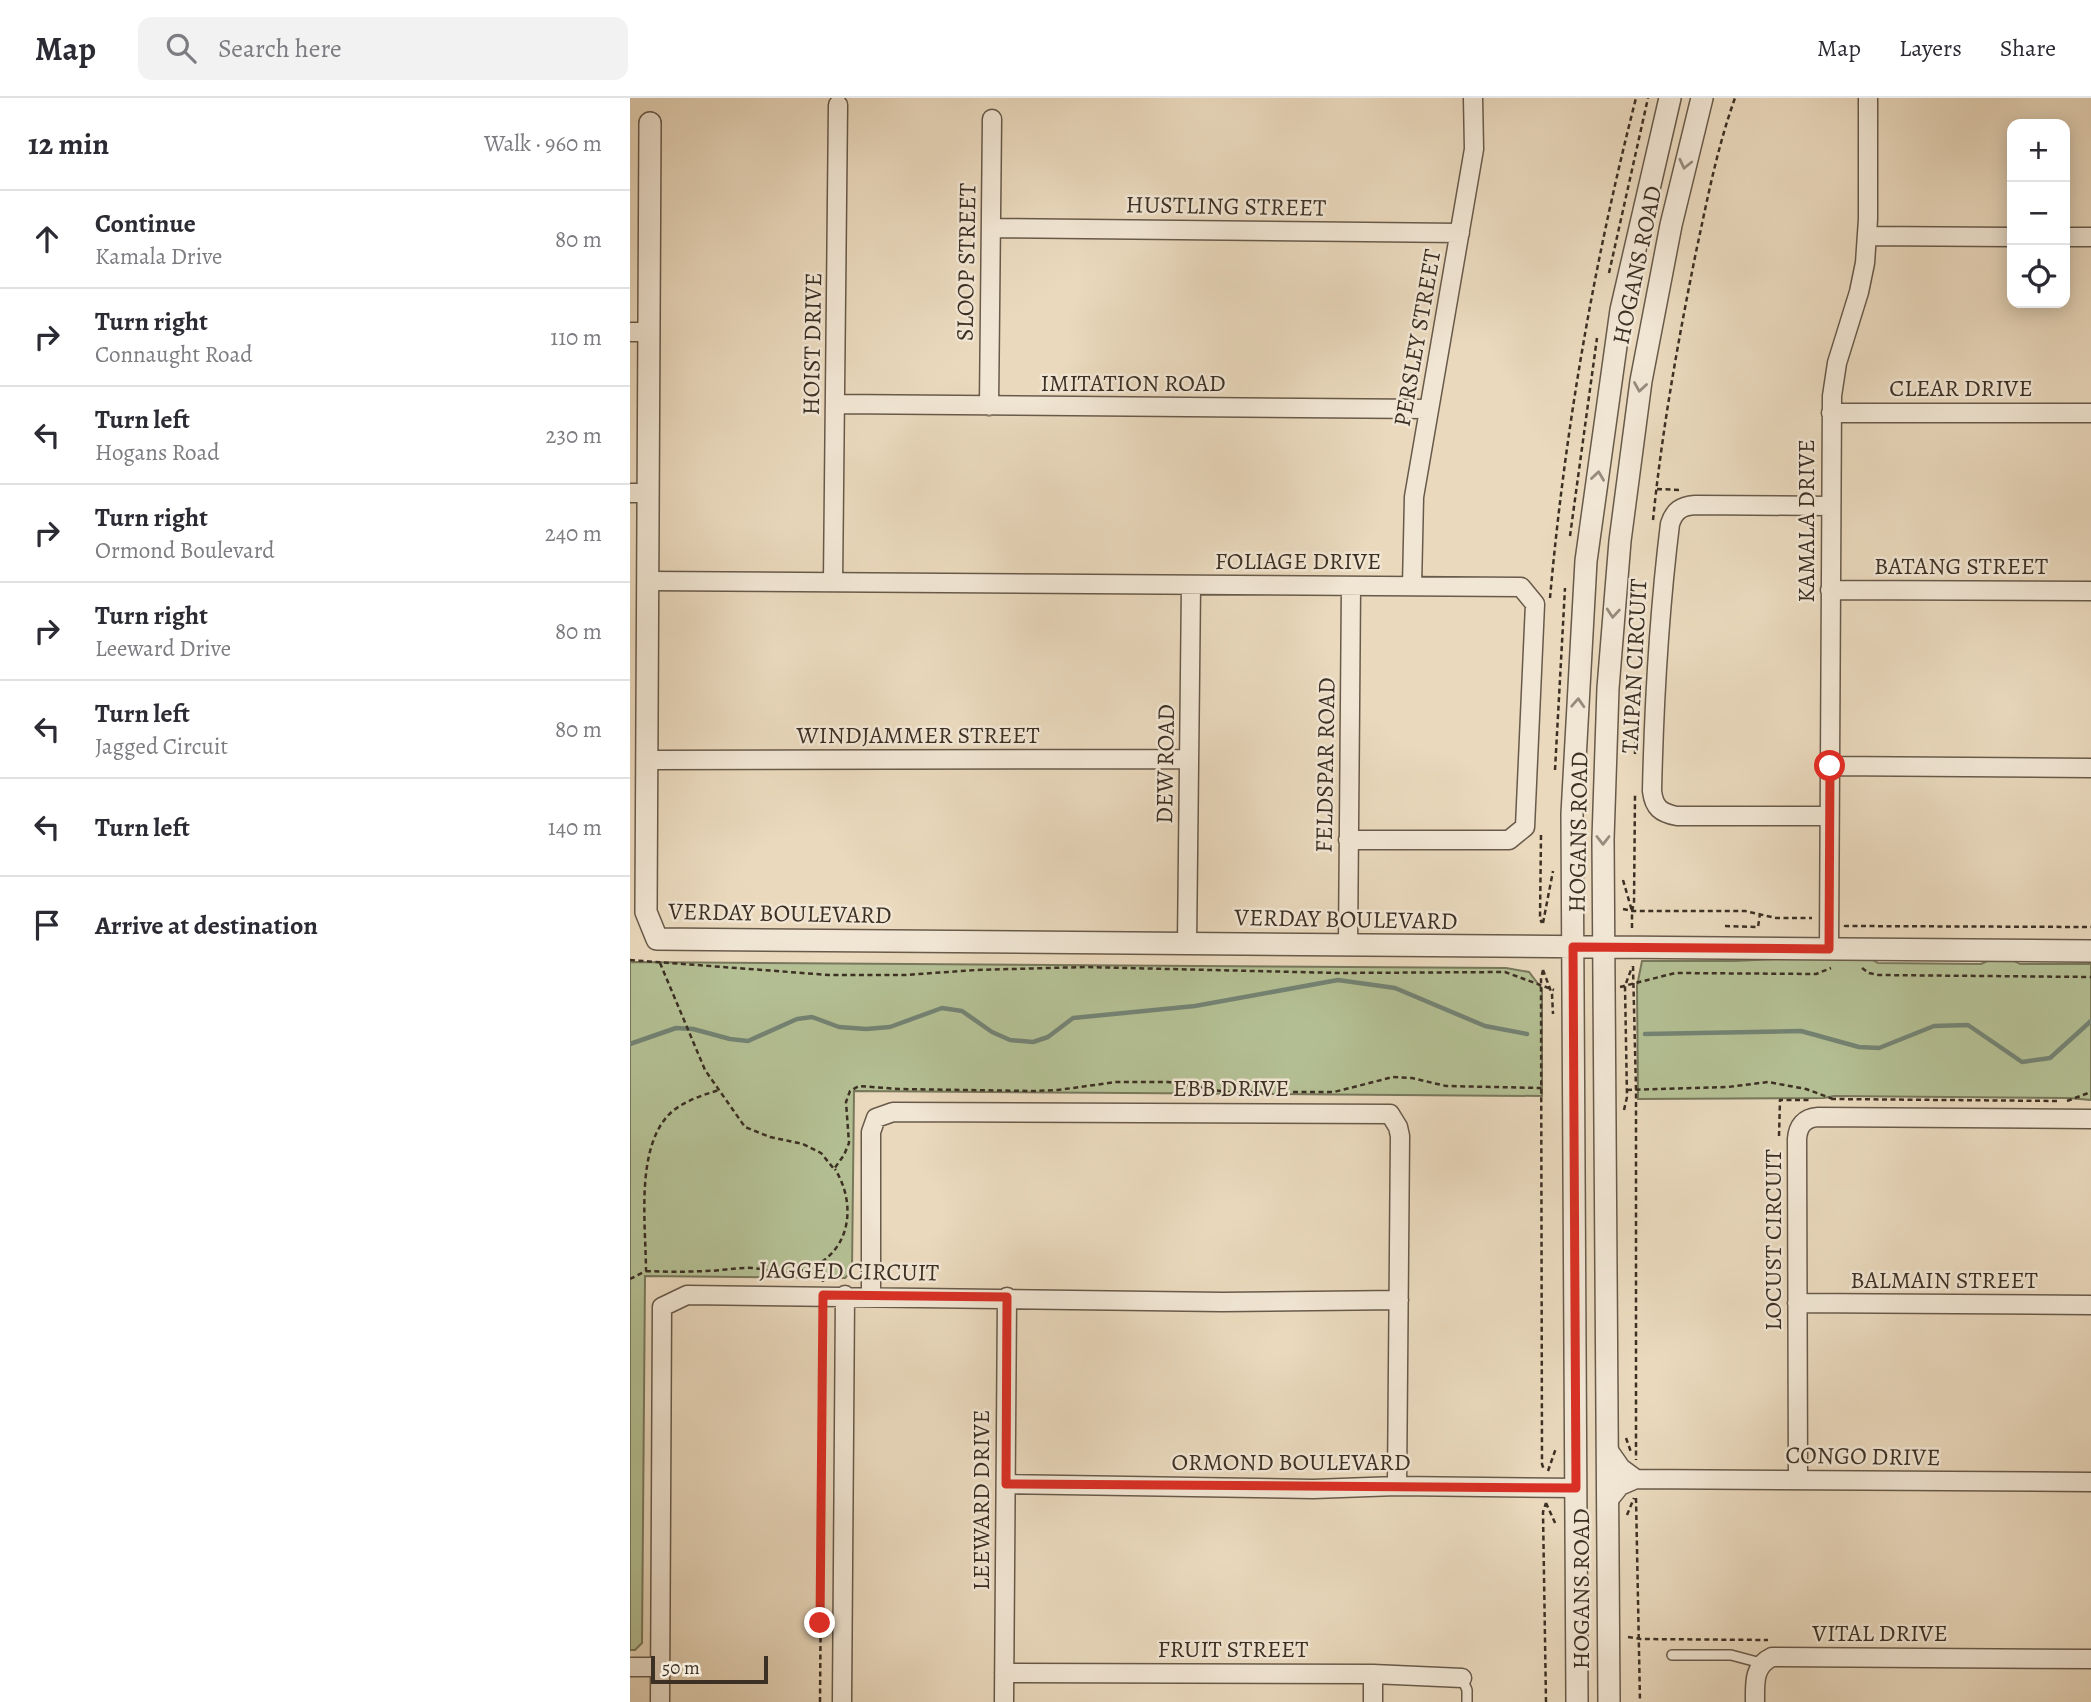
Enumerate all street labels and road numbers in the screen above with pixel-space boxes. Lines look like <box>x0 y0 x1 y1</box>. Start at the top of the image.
street label: SLOOP STREET <box>949 183 983 341</box>
street label: HOGANS ROAD <box>1605 183 1669 347</box>
street label: HUSTLING STREET <box>1125 188 1327 224</box>
street label: PERSLEY STREET <box>1386 247 1448 429</box>
street label: HOIST DRIVE <box>795 272 829 416</box>
street label: IMITATION ROAD <box>1040 367 1226 399</box>
street label: CLEAR DRIVE <box>1889 372 2033 404</box>
street label: KAMALA DRIVE <box>1790 439 1822 603</box>
street label: FOLIAGE DRIVE <box>1215 545 1381 577</box>
street label: BATANG STREET <box>1874 550 2048 582</box>
street label: TAIPAN CIRCUIT <box>1613 578 1655 754</box>
street label: FELDSPAR ROAD <box>1307 677 1343 853</box>
street label: DEW ROAD <box>1148 704 1182 824</box>
street label: WINDJAMMER STREET <box>796 719 1040 751</box>
street label: HOGANS ROAD <box>1561 751 1595 913</box>
street label: VERDAY BOULEVARD <box>667 895 892 931</box>
street label: VERDAY BOULEVARD <box>1233 901 1458 937</box>
street label: EBB DRIVE <box>1173 1072 1289 1104</box>
street label: LOCUST CIRCUIT <box>1757 1149 1789 1331</box>
street label: JAGGED CIRCUIT <box>759 1253 939 1289</box>
street label: BALMAIN STREET <box>1850 1264 2038 1296</box>
street label: LEEWARD DRIVE <box>965 1410 997 1590</box>
street label: CONGO DRIVE <box>1785 1439 1941 1473</box>
street label: ORMOND BOULEVARD <box>1171 1446 1411 1478</box>
street label: HOGANS ROAD <box>1565 1508 1597 1670</box>
street label: VITAL DRIVE <box>1811 1617 1948 1649</box>
street label: FRUIT STREET <box>1158 1633 1308 1665</box>

